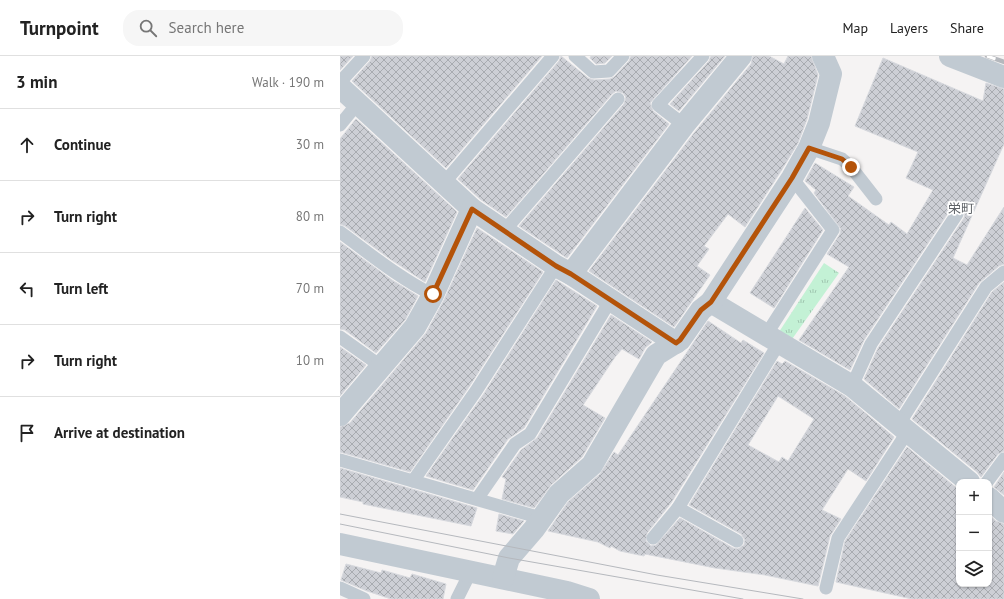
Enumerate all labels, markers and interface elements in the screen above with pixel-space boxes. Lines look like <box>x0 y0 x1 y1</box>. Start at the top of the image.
search box <box>123 10 403 46</box>
text: Turnpoint <box>20 16 99 40</box>
icon: search <box>137 17 159 39</box>
text: Search here <box>169 18 244 37</box>
text: Map <box>842 19 868 37</box>
text: Layers <box>890 19 928 37</box>
text: Share <box>950 19 984 37</box>
text: 3 min <box>16 71 57 93</box>
text: Walk · 190 m <box>252 74 324 91</box>
icon: ahead <box>16 134 38 156</box>
text: Continue <box>54 135 111 154</box>
text: 30 m <box>296 136 324 153</box>
route end <box>842 158 860 176</box>
district label: 栄町 <box>948 200 974 217</box>
icon: right <box>16 206 38 228</box>
text: Turn right <box>54 207 117 226</box>
text: 80 m <box>296 208 324 225</box>
icon: left <box>16 278 38 300</box>
text: Turn left <box>54 279 108 298</box>
text: 70 m <box>296 280 324 297</box>
route start <box>424 285 442 303</box>
icon: right <box>16 350 38 372</box>
text: Turn right <box>54 351 117 370</box>
text: 10 m <box>296 352 324 369</box>
icon: arrive <box>16 422 38 444</box>
text: Arrive at destination <box>54 423 185 442</box>
map controls <box>956 479 992 587</box>
button: + <box>956 479 992 515</box>
button: − <box>956 515 992 551</box>
button: layers <box>956 551 992 587</box>

